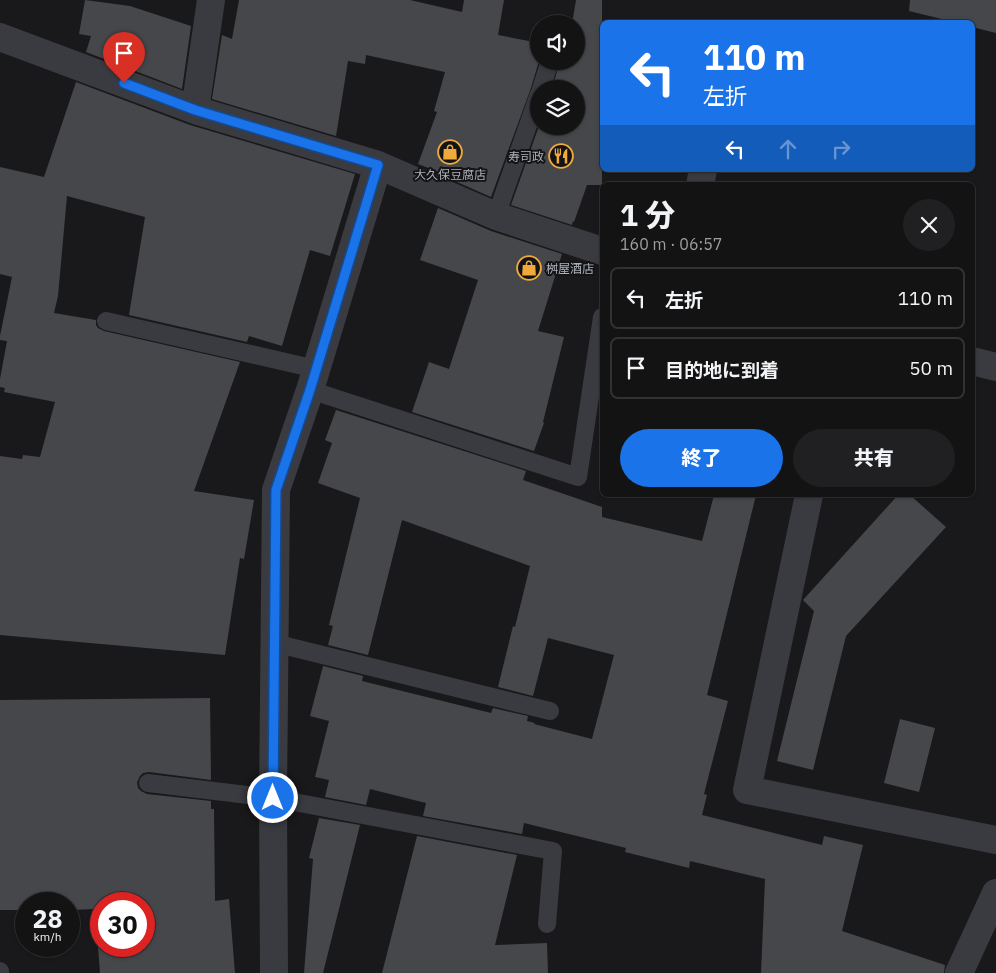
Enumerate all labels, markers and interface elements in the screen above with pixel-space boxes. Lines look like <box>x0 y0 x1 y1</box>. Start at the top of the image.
map controls <box>530 15 585 135</box>
button: sound <box>530 15 585 70</box>
pin <box>103 32 145 83</box>
text: 110 m <box>703 34 806 80</box>
icon: arrive <box>110 39 138 67</box>
icon: left <box>620 40 685 105</box>
button: layers <box>530 80 585 135</box>
text: 左折 <box>703 81 747 110</box>
icon: left <box>721 135 749 163</box>
icon: ahead <box>774 135 802 163</box>
icon: right <box>827 135 855 163</box>
shop icon: 大久保豆腐店 <box>437 139 463 165</box>
restaurant icon: 寿司政 <box>548 143 574 169</box>
place label: 寿司政 <box>508 149 544 164</box>
place label: 大久保豆腐店 <box>414 167 486 182</box>
text: 1 分 <box>620 195 675 234</box>
button: close <box>903 199 955 251</box>
text: 160 m · 06:57 <box>620 234 722 254</box>
shop icon: 桝屋酒店 <box>516 255 542 281</box>
place label: 桝屋酒店 <box>546 261 594 276</box>
icon: left <box>622 284 650 312</box>
text: 110 m <box>898 286 953 310</box>
text: 左折 <box>665 288 703 312</box>
icon: arrive <box>622 354 650 382</box>
text: 50 m <box>909 356 953 380</box>
text: 目的地に到着 <box>665 358 779 382</box>
button: 終了 <box>620 429 783 487</box>
button: 共有 <box>793 429 955 487</box>
position arrow <box>246 771 298 823</box>
speed limit sign: 30 <box>90 892 155 957</box>
text: 28 <box>32 902 63 935</box>
text: km/h <box>33 929 62 944</box>

